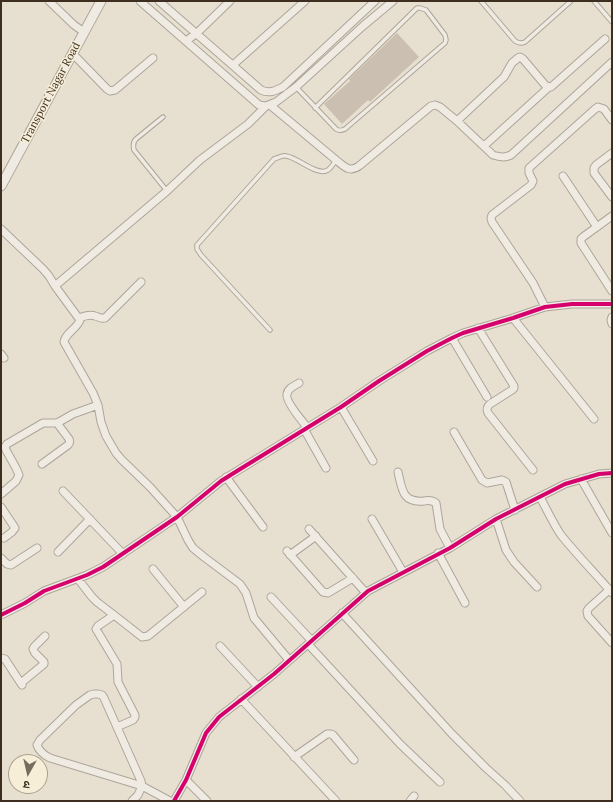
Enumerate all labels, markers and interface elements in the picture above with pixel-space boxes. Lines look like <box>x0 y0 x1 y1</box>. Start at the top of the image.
street label: Transport Nagar Road <box>19 40 83 146</box>
north arrow <box>8 754 48 794</box>
text: उ <box>22 778 31 792</box>

